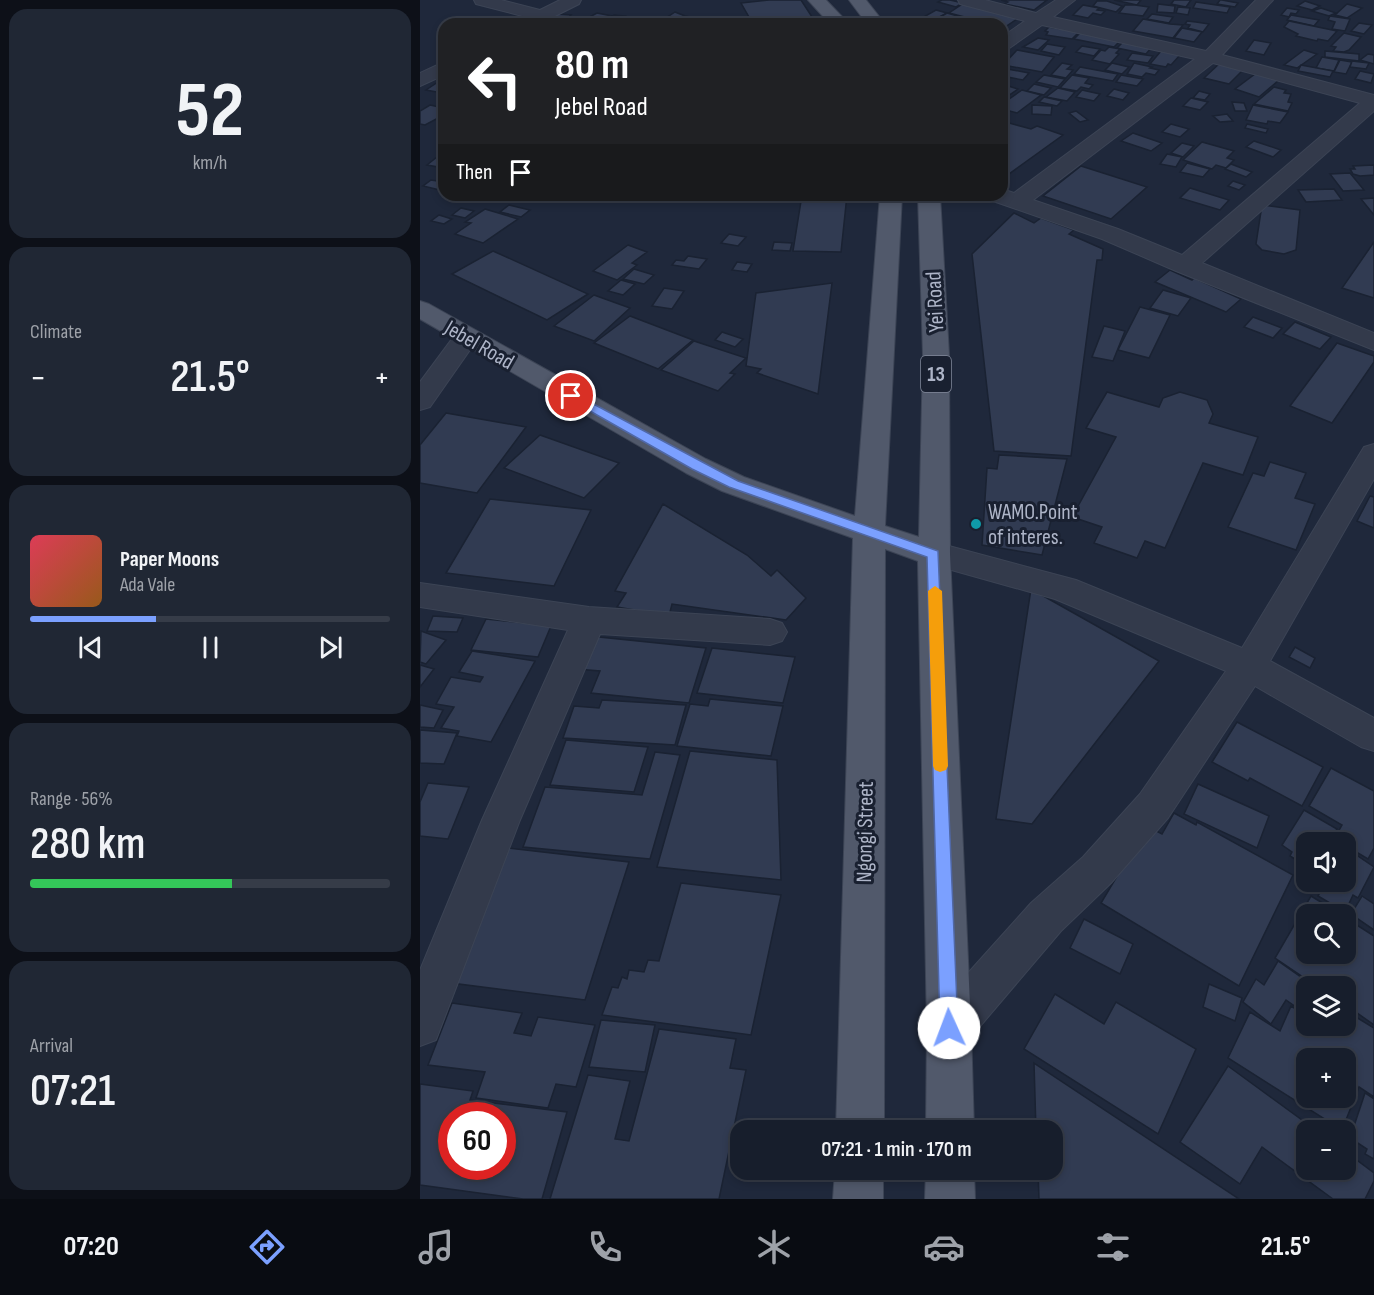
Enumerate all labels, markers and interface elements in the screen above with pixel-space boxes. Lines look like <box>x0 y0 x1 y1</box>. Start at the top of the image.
text: 80 m <box>555 40 629 91</box>
icon: left <box>456 42 534 120</box>
text: 52 <box>176 65 244 158</box>
text: Jebel Road <box>555 91 648 123</box>
text: km/h <box>193 151 227 175</box>
icon: arrive <box>504 156 537 189</box>
text: Then <box>456 159 492 186</box>
street label: Yei Road <box>920 271 951 333</box>
street label: Jebel Road <box>439 314 519 376</box>
text: Climate <box>30 320 82 344</box>
text: 21.5° <box>170 350 250 405</box>
road number: 13 <box>921 356 951 392</box>
text: − <box>30 358 46 398</box>
text: + <box>374 358 390 398</box>
pin <box>545 370 596 421</box>
icon: arrive <box>554 379 587 412</box>
place label: WAMO.Point of interes. <box>988 499 1078 551</box>
marker: WAMO.Point of interes. <box>969 517 983 531</box>
text: Paper Moons <box>120 546 219 573</box>
text: Ada Vale <box>120 573 175 597</box>
icon: previous <box>74 631 107 664</box>
icon: pause <box>194 631 227 664</box>
icon: next <box>314 631 347 664</box>
street label: Ngongi Street <box>851 781 880 883</box>
text: Range · 56% <box>30 787 113 811</box>
text: 280 km <box>30 817 145 872</box>
map controls <box>1296 832 1356 1180</box>
button: sound <box>1296 832 1356 892</box>
button: search <box>1296 904 1356 964</box>
button: layers <box>1296 976 1356 1036</box>
position arrow <box>917 996 981 1060</box>
text: Arrival <box>30 1034 73 1058</box>
button: + <box>1296 1048 1356 1108</box>
text: 07:21 <box>30 1064 115 1119</box>
speed limit sign: 60 <box>438 1102 516 1180</box>
button: − <box>1296 1120 1356 1180</box>
text: 07:21 · 1 min · 170 m <box>821 1136 972 1163</box>
icon: directions <box>246 1226 288 1268</box>
icon: music <box>415 1226 457 1268</box>
icon: phone <box>584 1226 626 1268</box>
icon: climate <box>753 1226 795 1268</box>
icon: car <box>923 1226 965 1268</box>
icon: filters <box>1092 1226 1134 1268</box>
text: 07:20 <box>64 1231 119 1263</box>
text: 21.5° <box>1261 1231 1310 1263</box>

